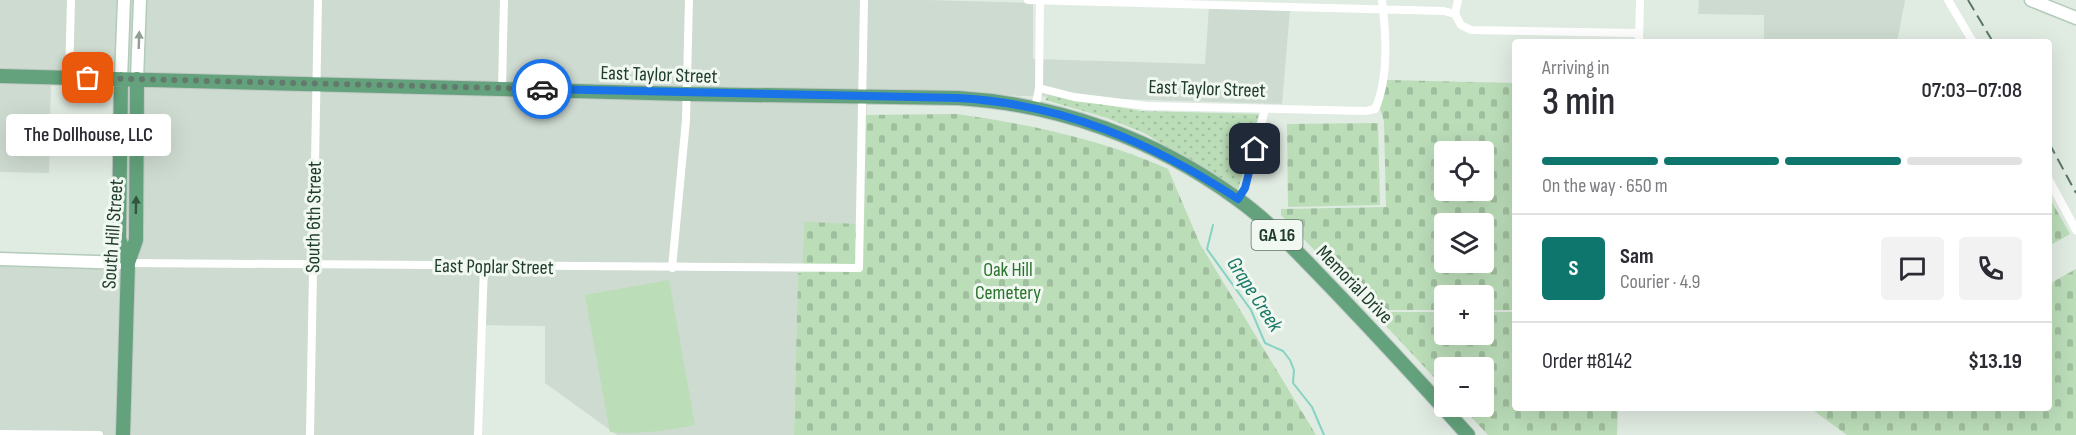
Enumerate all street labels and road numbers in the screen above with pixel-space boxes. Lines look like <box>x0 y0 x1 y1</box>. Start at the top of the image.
street label: East Taylor Street <box>600 61 718 89</box>
street label: East Taylor Street <box>1148 75 1266 103</box>
street label: South 6th Street <box>301 161 327 273</box>
street label: South Hill Street <box>97 178 129 290</box>
road number: GA 16 <box>1252 220 1302 250</box>
street label: Memorial Drive <box>1311 240 1398 329</box>
street label: East Poplar Street <box>434 254 554 280</box>

